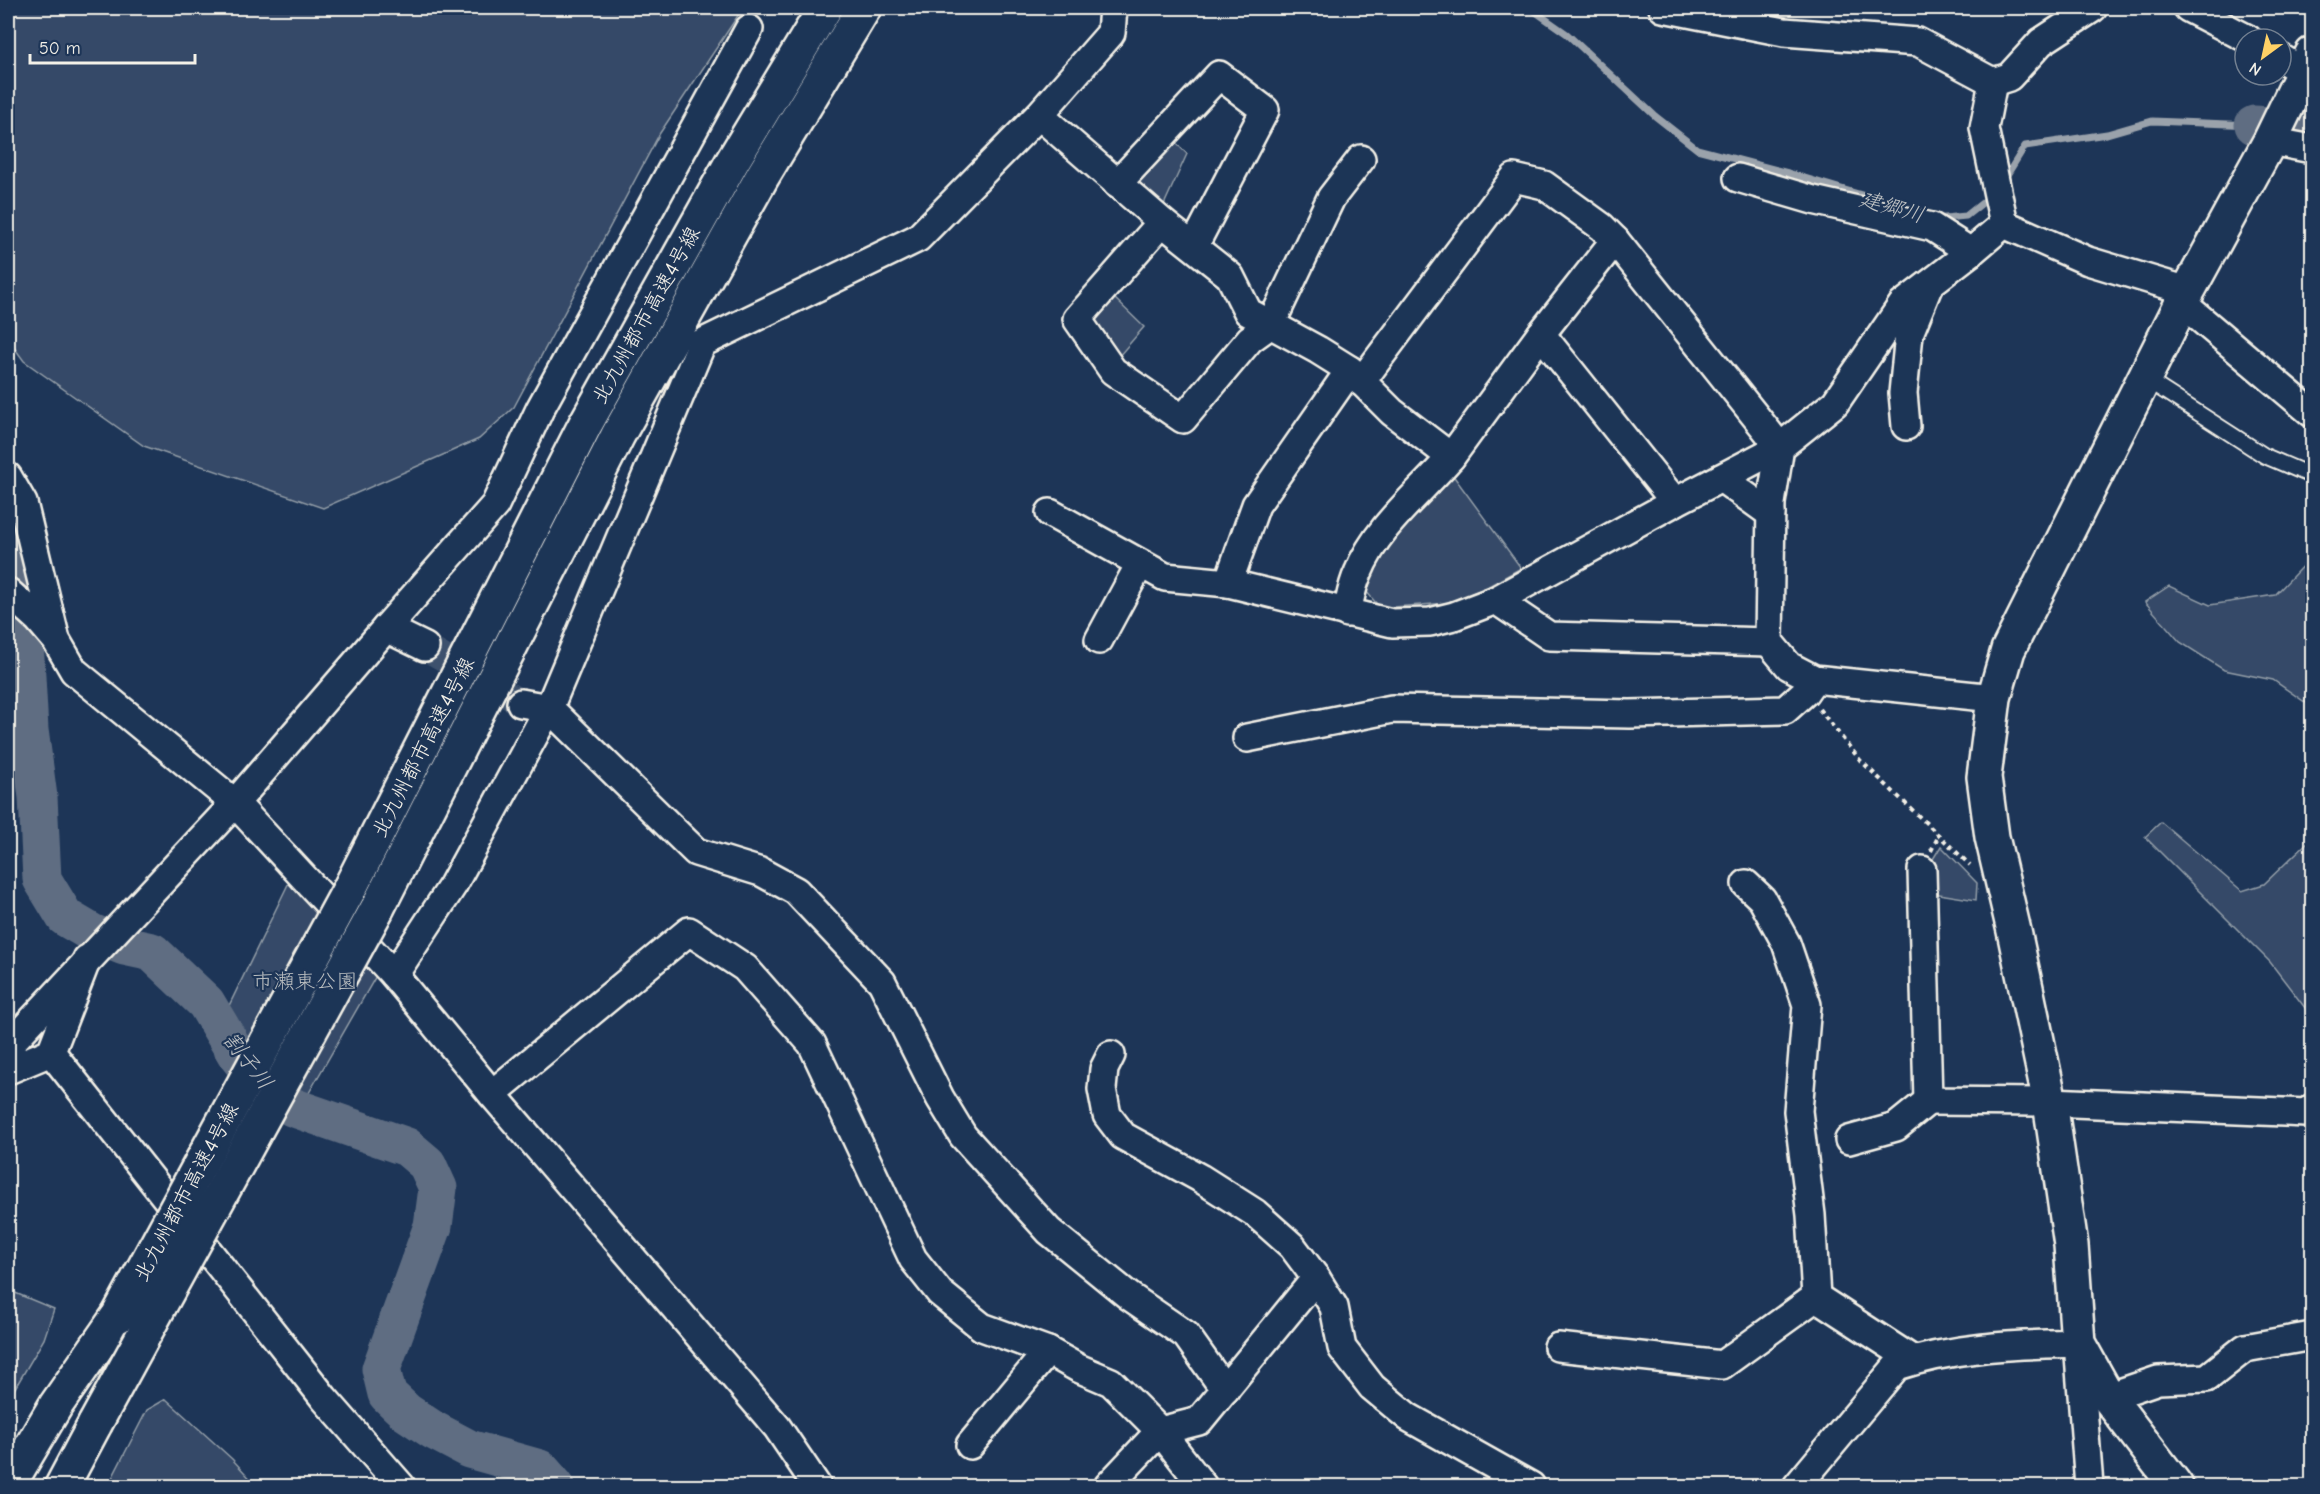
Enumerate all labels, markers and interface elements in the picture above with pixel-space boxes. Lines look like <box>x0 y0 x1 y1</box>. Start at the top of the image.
scale bar <box>30 27 195 65</box>
north arrow <box>2233 27 2293 87</box>
text: 50 m <box>39 38 81 59</box>
text: N <box>2246 58 2265 79</box>
water label: 建郷川 <box>1857 185 1927 229</box>
street label: 北九州都市高速4号線 <box>587 222 705 408</box>
street label: 北九州都市高速4号線 <box>367 653 479 841</box>
park label: 市瀬東公園 <box>253 969 358 993</box>
water label: 割子川 <box>217 1027 279 1095</box>
street label: 北九州都市高速4号線 <box>129 1098 243 1286</box>

